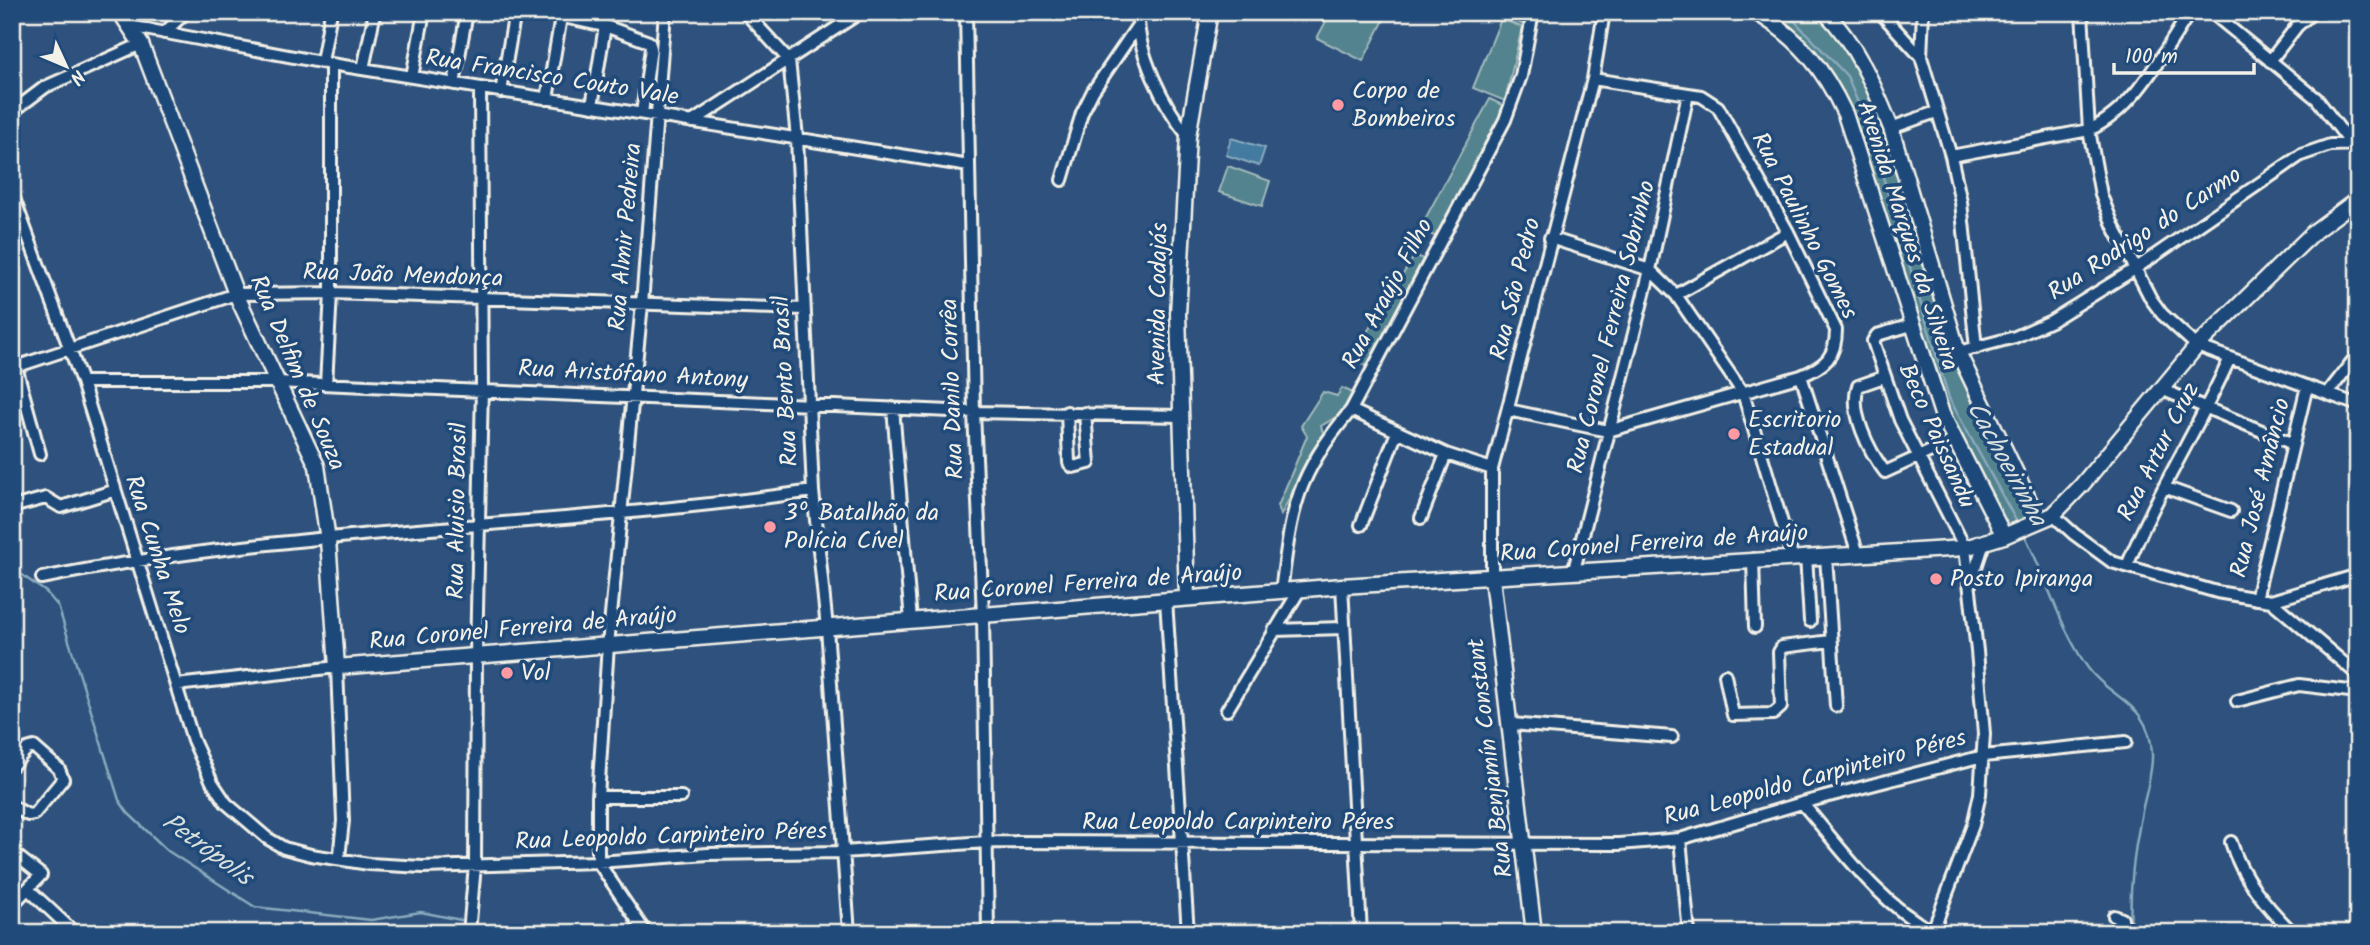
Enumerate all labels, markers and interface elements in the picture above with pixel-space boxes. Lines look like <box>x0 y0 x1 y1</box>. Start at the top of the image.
north arrow <box>32 32 102 102</box>
scale bar <box>2114 32 2254 76</box>
street label: Rua Francisco Couto Vale <box>422 39 682 117</box>
text: 100 m <box>2125 41 2178 74</box>
text: N <box>62 62 92 91</box>
place label: Corpo de Bombeiros <box>1352 72 1455 139</box>
street label: Avenida Marques da Silveira <box>1845 96 1969 376</box>
marker: Corpo de Bombeiros <box>1330 97 1346 113</box>
street label: Rua Paulinho Gomes <box>1740 126 1868 326</box>
street label: Rua Almir Pedreira <box>598 141 654 333</box>
street label: Rua Rodrigo do Carmo <box>2040 156 2250 312</box>
street label: Rua Coronel Ferreira Sobrinho <box>1557 176 1667 478</box>
street label: Rua Araújo Filho <box>1332 211 1444 377</box>
street label: Rua São Pedro <box>1479 214 1553 364</box>
street label: Avenida Codajás <box>1138 222 1180 386</box>
street label: Rua João Mendonça <box>302 253 504 299</box>
street label: Rua Delfim de Souza <box>238 269 356 477</box>
street label: Rua Bento Brasil <box>762 294 810 468</box>
street label: Rua Danilo Corrêa <box>930 298 976 480</box>
street label: Rua Aristófano Antony <box>517 350 750 401</box>
street label: Beco Paissandu <box>1887 357 1986 515</box>
street label: Rua Artur Cruz <box>2107 376 2211 528</box>
water label: Cachoeirinha <box>1954 394 2059 536</box>
street label: Rua José Amâncio <box>2220 394 2302 582</box>
place label: Escritorio Estadual <box>1748 401 1841 468</box>
street label: Rua Aluisio Brasil <box>437 422 479 600</box>
marker: Escritorio Estadual <box>1726 426 1742 442</box>
street label: Rua Cunha Melo <box>113 470 201 640</box>
place label: 3º Batalhão da Polícia Cível <box>784 494 939 561</box>
street label: Rua Coronel Ferreira de Araújo <box>1499 514 1810 574</box>
marker: 3º Batalhão da Polícia Cível <box>762 519 778 535</box>
street label: Rua Coronel Ferreira de Araújo <box>933 554 1244 614</box>
place label: Posto Ipiranga <box>1950 560 2093 599</box>
marker: Posto Ipiranga <box>1928 571 1944 587</box>
street label: Rua Coronel Ferreira de Araújo <box>367 596 679 662</box>
street label: Rua Benjamín Constant <box>1457 635 1525 880</box>
place label: Vol <box>521 654 551 693</box>
marker: Vol <box>499 665 515 681</box>
street label: Rua Leopoldo Carpinteiro Péres <box>1659 719 1971 837</box>
water label: Petrópolis <box>153 802 264 899</box>
street label: Rua Leopoldo Carpinteiro Péres <box>1082 803 1394 842</box>
street label: Rua Leopoldo Carpinteiro Péres <box>514 812 828 862</box>

